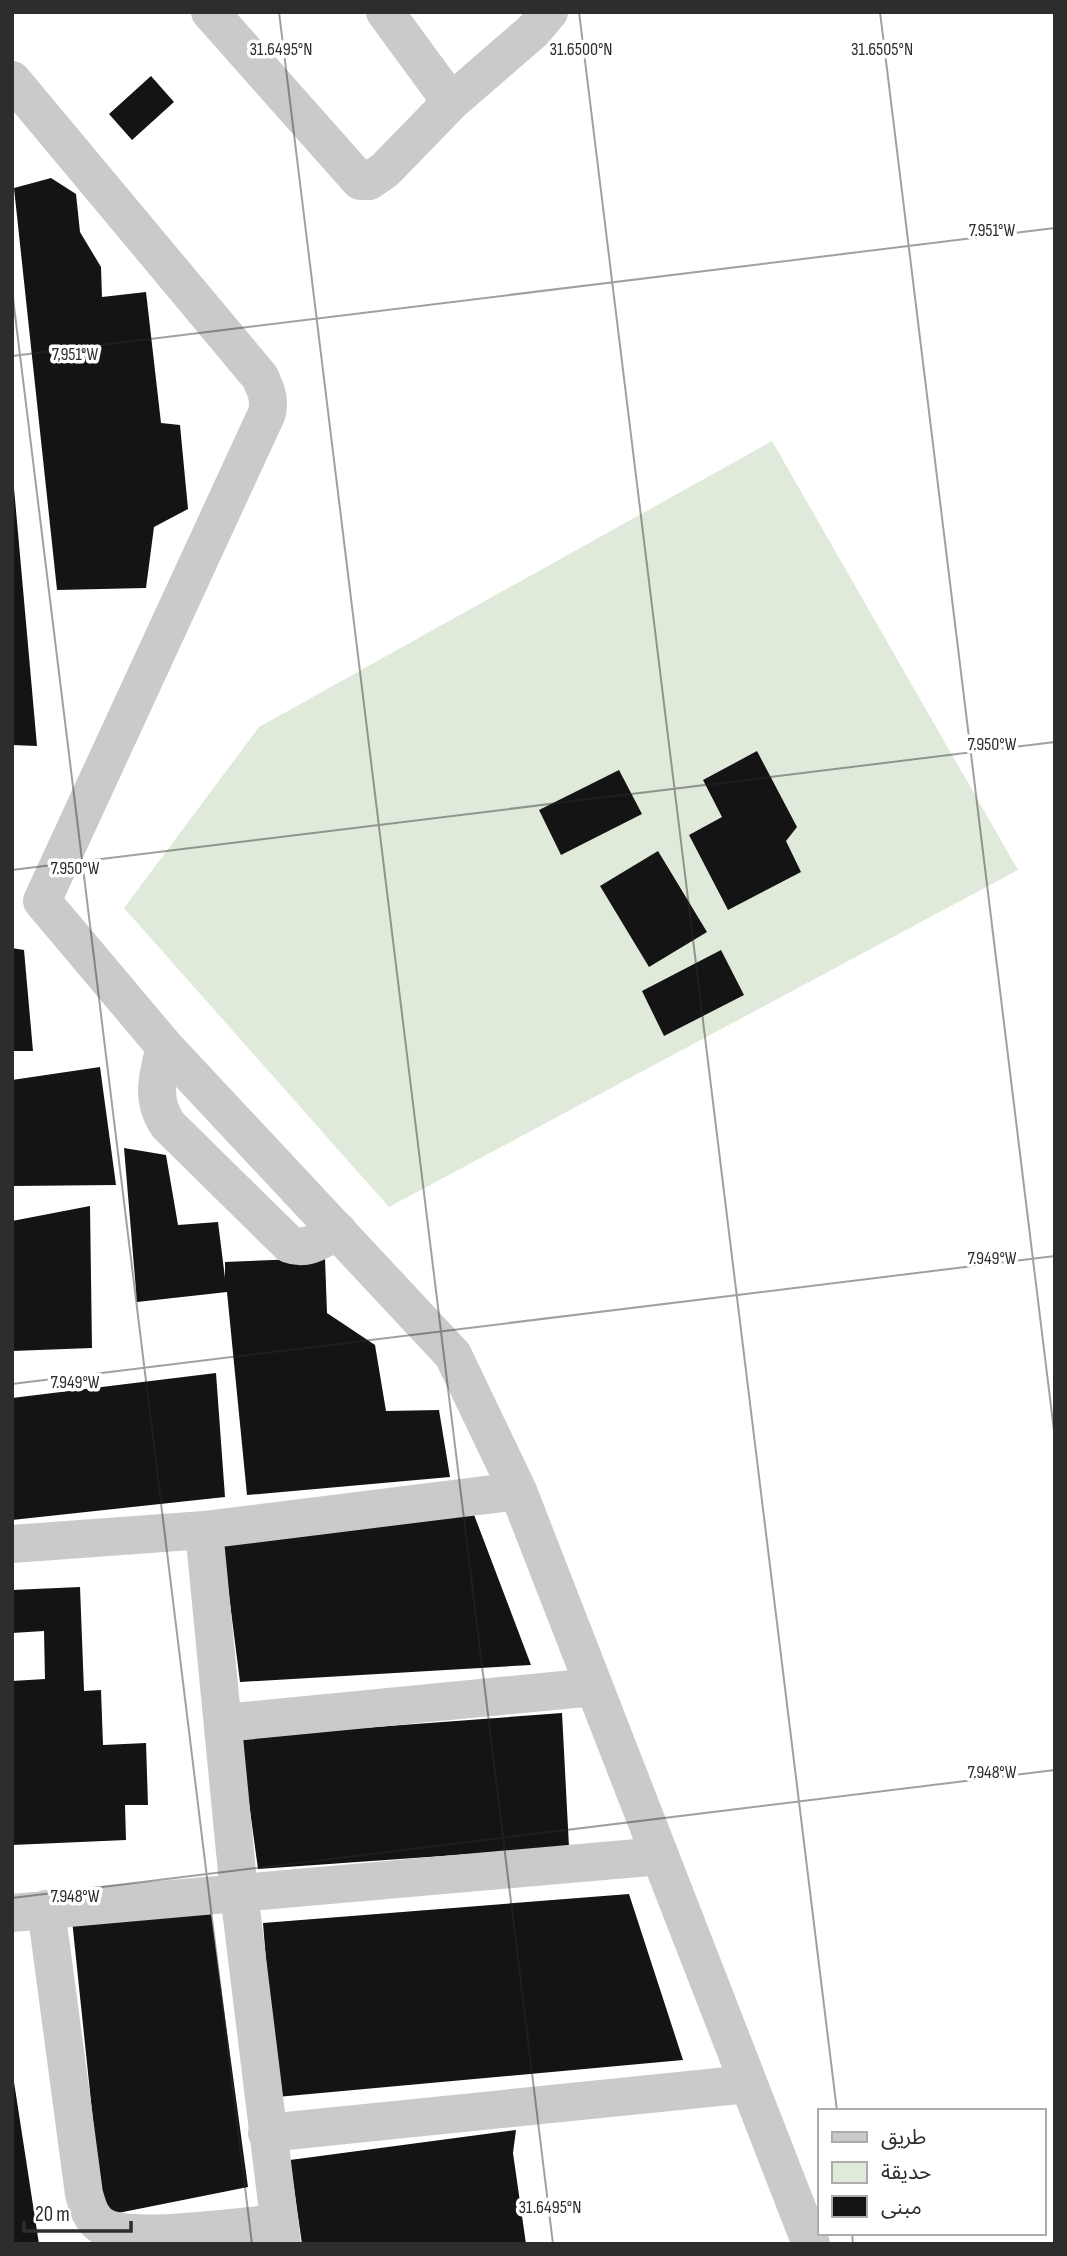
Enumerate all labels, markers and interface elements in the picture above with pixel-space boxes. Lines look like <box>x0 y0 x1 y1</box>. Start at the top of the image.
text: 31.6495°N <box>250 39 312 60</box>
text: 31.6500°N <box>549 39 613 60</box>
text: 31.6505°N <box>851 39 913 60</box>
text: 7.951°W <box>969 220 1015 241</box>
text: 7.951°W <box>52 344 98 365</box>
text: 7.950°W <box>968 734 1017 755</box>
text: 7.950°W <box>51 858 100 879</box>
text: 7.949°W <box>967 1248 1017 1269</box>
text: 7.949°W <box>50 1372 100 1393</box>
text: 7.948°W <box>968 1762 1017 1783</box>
text: 7.948°W <box>51 1886 100 1907</box>
legend <box>818 2109 1046 2235</box>
text: طريق <box>881 2125 926 2150</box>
text: حديقة <box>881 2160 931 2185</box>
scale bar <box>24 2190 131 2234</box>
text: مبنى <box>881 2195 922 2220</box>
text: 31.6495°N <box>519 2197 581 2218</box>
text: 20 m <box>35 2202 70 2227</box>

